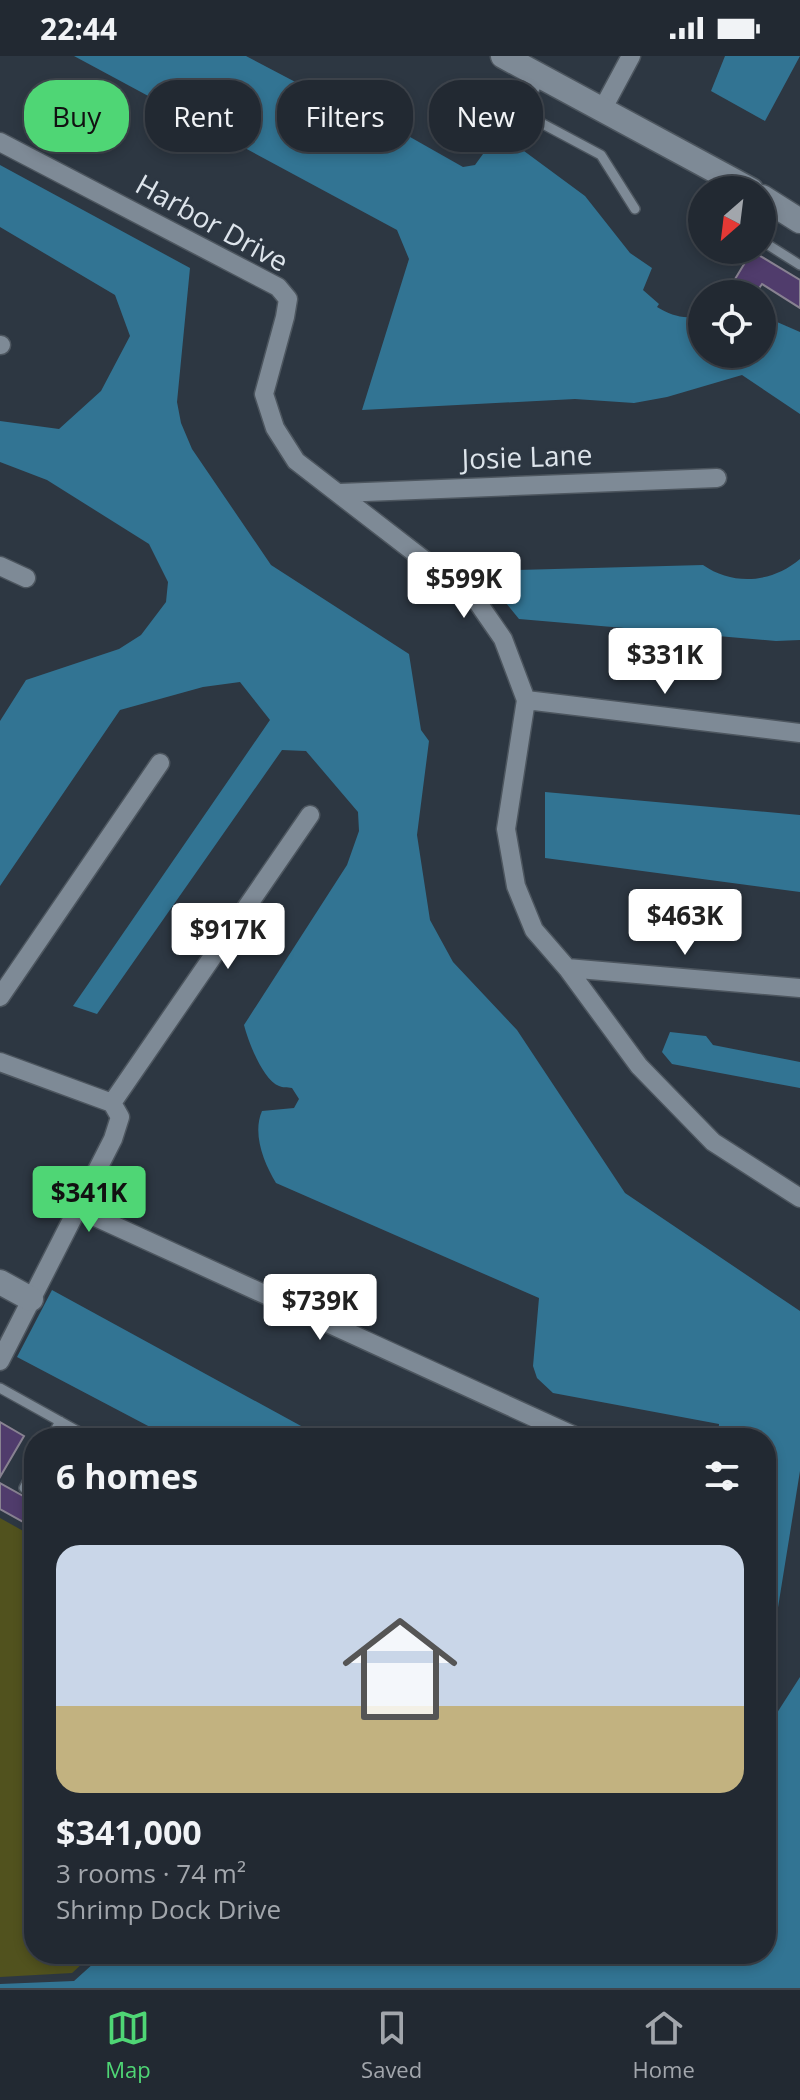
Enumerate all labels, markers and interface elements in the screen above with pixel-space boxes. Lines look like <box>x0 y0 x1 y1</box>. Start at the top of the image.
text: 22:44 <box>40 8 117 49</box>
chip: Buy <box>24 80 129 152</box>
chip: Rent <box>145 80 261 152</box>
chip: Filters <box>277 80 413 152</box>
chip: New <box>429 80 543 152</box>
street label: Harbor Drive <box>129 165 296 280</box>
north arrow <box>688 176 776 264</box>
map controls <box>688 176 776 368</box>
button: locate <box>688 280 776 368</box>
street label: Josie Lane <box>458 435 593 477</box>
pin: $599K <box>408 552 520 620</box>
text: $599K <box>426 560 502 596</box>
pin: $331K <box>609 628 721 696</box>
text: $331K <box>627 636 703 672</box>
pin: $463K <box>629 889 741 957</box>
text: $463K <box>647 897 723 933</box>
pin: $917K <box>172 903 284 971</box>
text: $917K <box>190 911 266 947</box>
pin: $341K <box>33 1166 145 1234</box>
text: $341K <box>51 1174 127 1210</box>
pin: $739K <box>264 1274 376 1342</box>
text: $739K <box>282 1282 358 1318</box>
text: 6 homes <box>56 1453 198 1499</box>
icon: filters <box>700 1454 744 1498</box>
icon: home <box>328 1597 472 1741</box>
text: $341,000 <box>56 1809 202 1855</box>
text: 3 rooms · 74 m² <box>56 1855 246 1891</box>
text: Shrimp Dock Drive <box>56 1891 281 1927</box>
tab: Map <box>105 2006 151 2084</box>
tab: Saved <box>361 2006 422 2084</box>
tab: Home <box>633 2006 695 2084</box>

